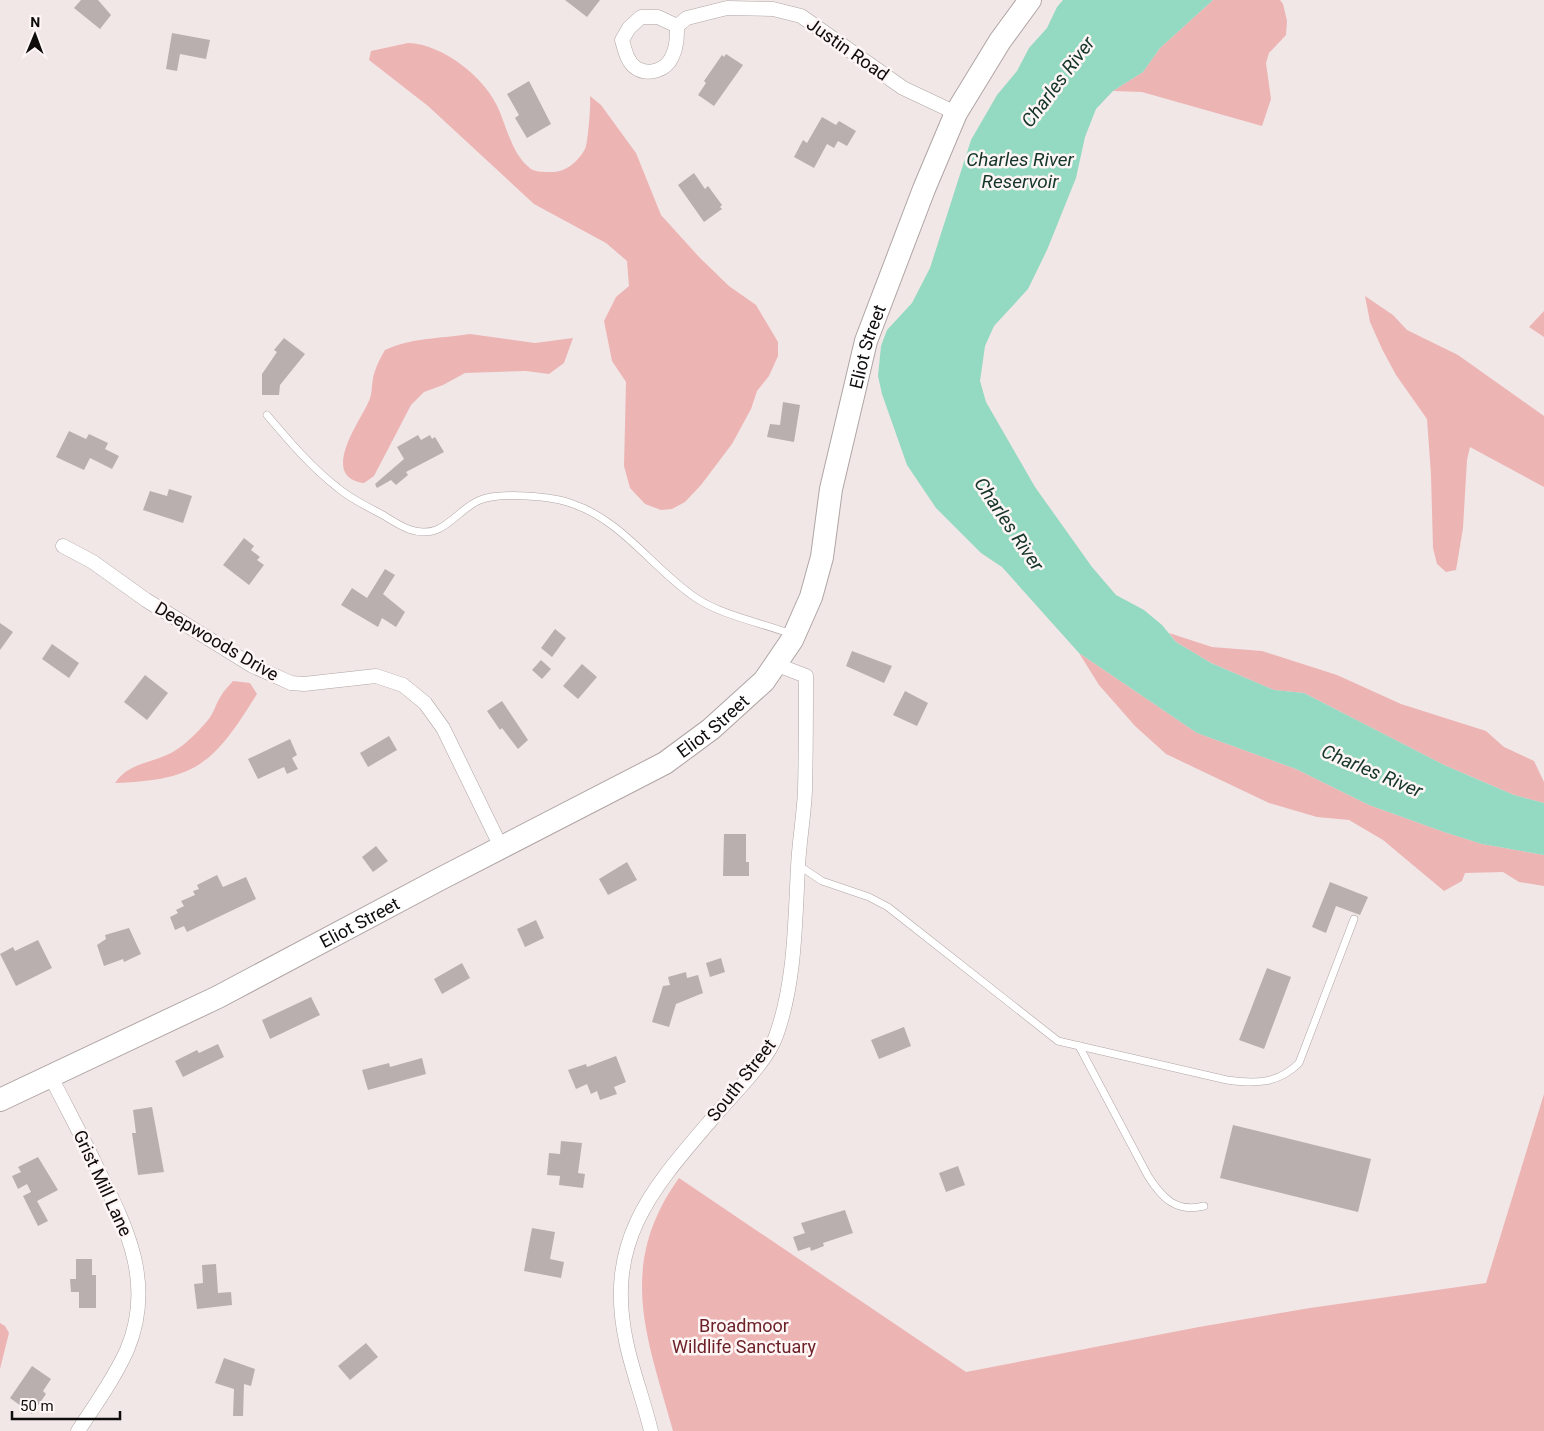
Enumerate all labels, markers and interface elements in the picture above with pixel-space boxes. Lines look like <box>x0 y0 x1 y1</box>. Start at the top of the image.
north arrow <box>10 10 60 60</box>
street label: Justin Road <box>803 13 893 85</box>
text: N <box>30 14 40 30</box>
water label: Charles River <box>1016 32 1100 132</box>
water label: Charles River Reservoir <box>966 148 1075 193</box>
street label: Eliot Street <box>845 301 890 391</box>
water label: Charles River <box>969 473 1049 576</box>
street label: Deepwoods Drive <box>151 597 283 685</box>
street label: Eliot Street <box>672 690 753 761</box>
water label: Charles River <box>1318 739 1427 803</box>
street label: Eliot Street <box>316 892 403 952</box>
street label: South Street <box>702 1035 780 1125</box>
street label: Grist Mill Lane <box>69 1127 137 1239</box>
park label: Broadmoor Wildlife Sanctuary <box>672 1315 816 1357</box>
scale bar <box>12 1388 120 1420</box>
text: 50 m <box>20 1397 54 1415</box>

